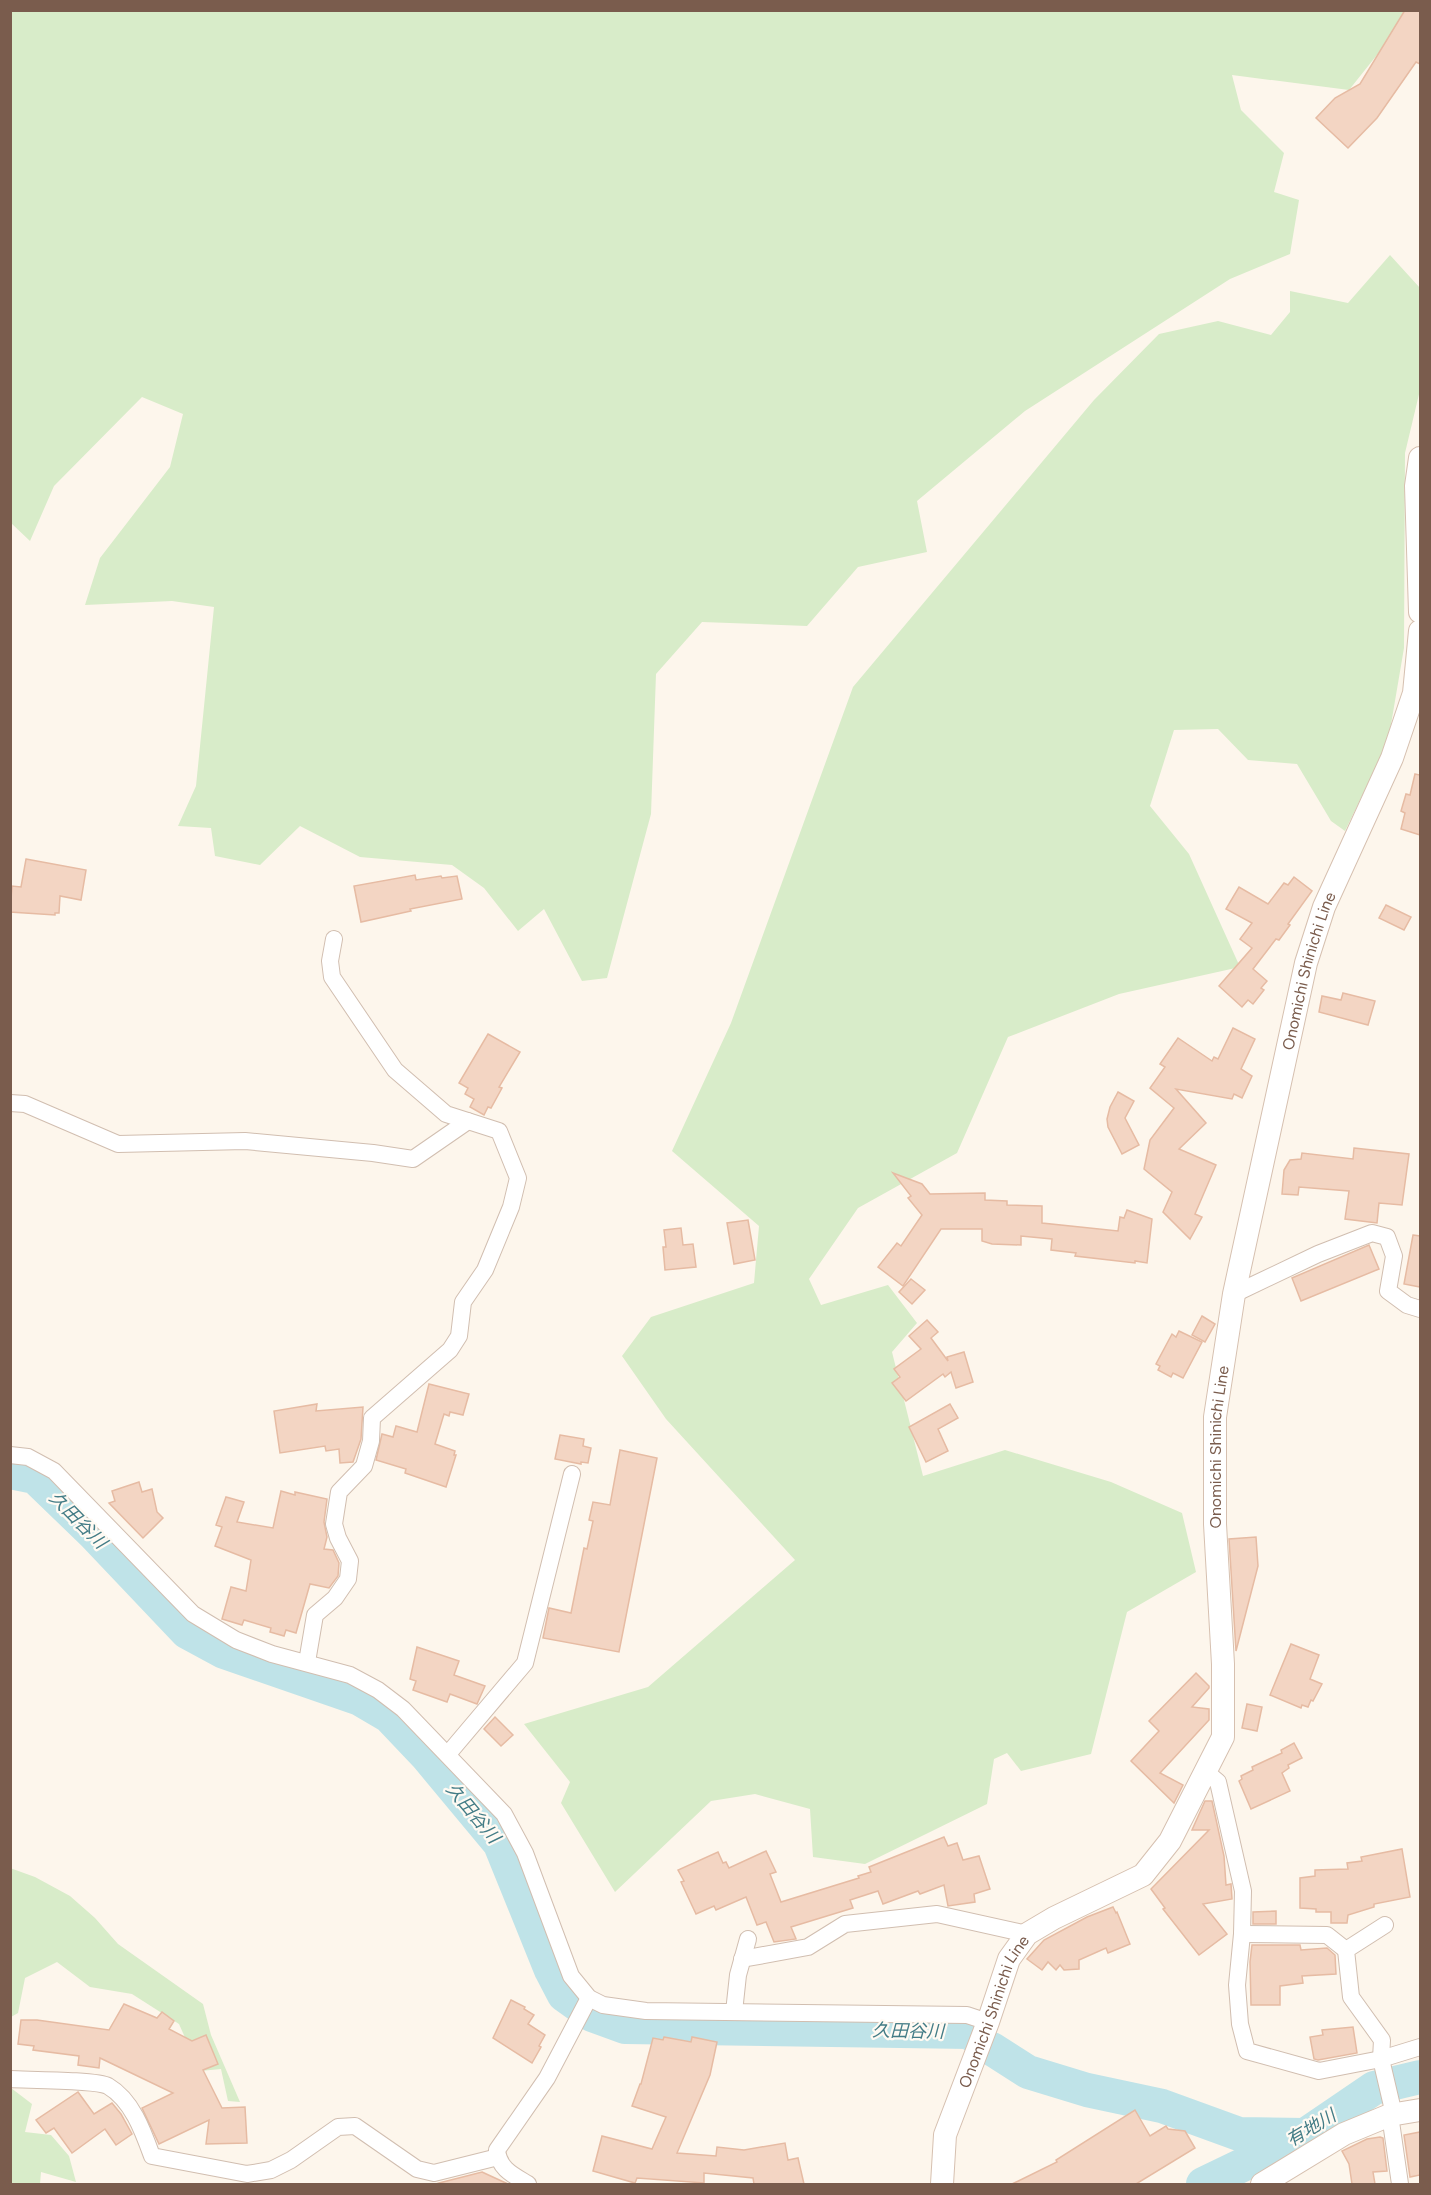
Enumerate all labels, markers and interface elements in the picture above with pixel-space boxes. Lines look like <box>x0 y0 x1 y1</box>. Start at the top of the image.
street label: Onomichi Shinichi Line <box>1278 889 1340 1052</box>
street label: Onomichi Shinichi Line <box>1206 1364 1233 1529</box>
water label: 久田谷川 <box>45 1487 113 1555</box>
water label: 久田谷川 <box>441 1778 506 1849</box>
street label: Onomichi Shinichi Line <box>955 1931 1033 2091</box>
water label: 久田谷川 <box>872 2019 946 2043</box>
water label: 有地川 <box>1282 2104 1342 2151</box>

